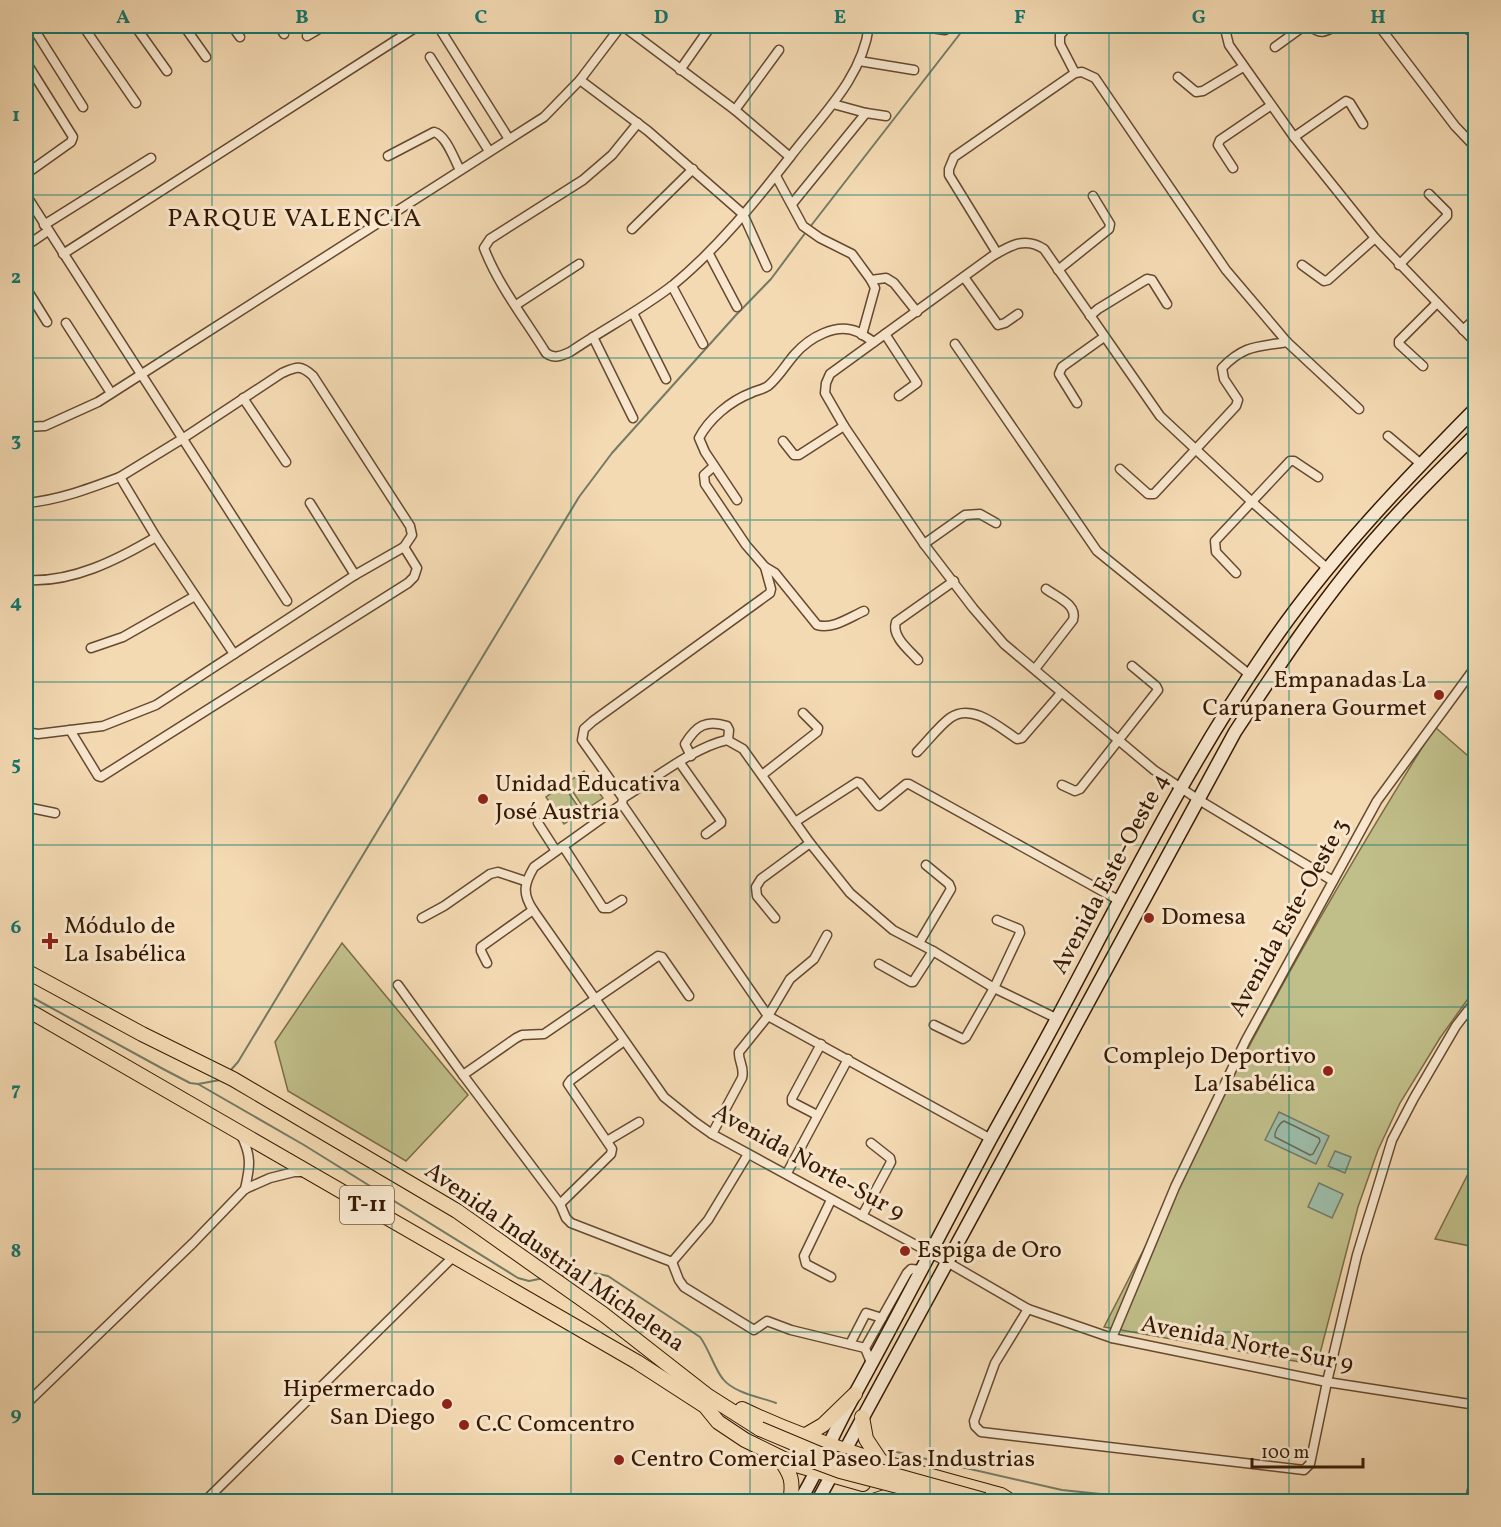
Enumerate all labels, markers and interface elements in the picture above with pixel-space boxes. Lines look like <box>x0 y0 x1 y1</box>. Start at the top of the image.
text: A <box>116 4 130 32</box>
text: B <box>295 4 309 32</box>
text: C <box>475 4 488 32</box>
text: D <box>654 4 668 32</box>
text: E <box>834 4 846 32</box>
text: F <box>1014 4 1026 32</box>
text: G <box>1192 4 1206 32</box>
text: H <box>1370 4 1386 32</box>
text: 1 <box>12 102 20 130</box>
district label: PARQUE VALENCIA <box>167 201 423 237</box>
text: 2 <box>11 264 21 292</box>
text: 3 <box>11 427 21 455</box>
text: 4 <box>10 589 22 617</box>
place label: Empanadas La Carupanera Gourmet <box>1203 664 1427 726</box>
marker: Empanadas La Carupanera Gourmet <box>1432 688 1446 702</box>
text: 5 <box>11 751 21 779</box>
street label: Avenida Este-Oeste 4 <box>1043 767 1179 981</box>
place label: Unidad Educativa José Austria <box>495 768 681 830</box>
marker: Unidad Educativa José Austria <box>476 792 490 806</box>
street label: Avenida Este-Oeste 3 <box>1221 813 1359 1023</box>
place label: Domesa <box>1161 901 1246 935</box>
place label: Módulo de La Isabélica <box>64 910 187 972</box>
marker: Domesa <box>1142 911 1156 925</box>
text: 6 <box>11 914 22 942</box>
marker: Módulo de La Isabélica <box>41 932 59 950</box>
place label: Complejo Deportivo La Isabélica <box>1104 1040 1316 1102</box>
marker: Complejo Deportivo La Isabélica <box>1321 1064 1335 1078</box>
text: 7 <box>11 1076 21 1104</box>
street label: Avenida Norte-Sur 9 <box>706 1096 910 1230</box>
street label: Avenida Industrial Michelena <box>417 1155 691 1361</box>
road number: T-11 <box>340 1186 394 1224</box>
place label: Espiga de Oro <box>917 1234 1062 1268</box>
text: 8 <box>11 1238 21 1266</box>
marker: Espiga de Oro <box>898 1244 912 1258</box>
street label: Avenida Norte-Sur 9 <box>1138 1308 1356 1382</box>
place label: Hipermercado San Diego <box>283 1373 435 1435</box>
marker: Hipermercado San Diego <box>440 1397 454 1411</box>
text: 9 <box>10 1401 22 1429</box>
place label: C.C Comcentro <box>476 1408 635 1442</box>
marker: C.C Comcentro <box>457 1418 471 1432</box>
scale bar <box>1252 1431 1363 1469</box>
text: 100 m <box>1261 1441 1310 1466</box>
place label: Centro Comercial Paseo Las Industrias <box>631 1443 1035 1477</box>
marker: Centro Comercial Paseo Las Industrias <box>612 1453 626 1467</box>

